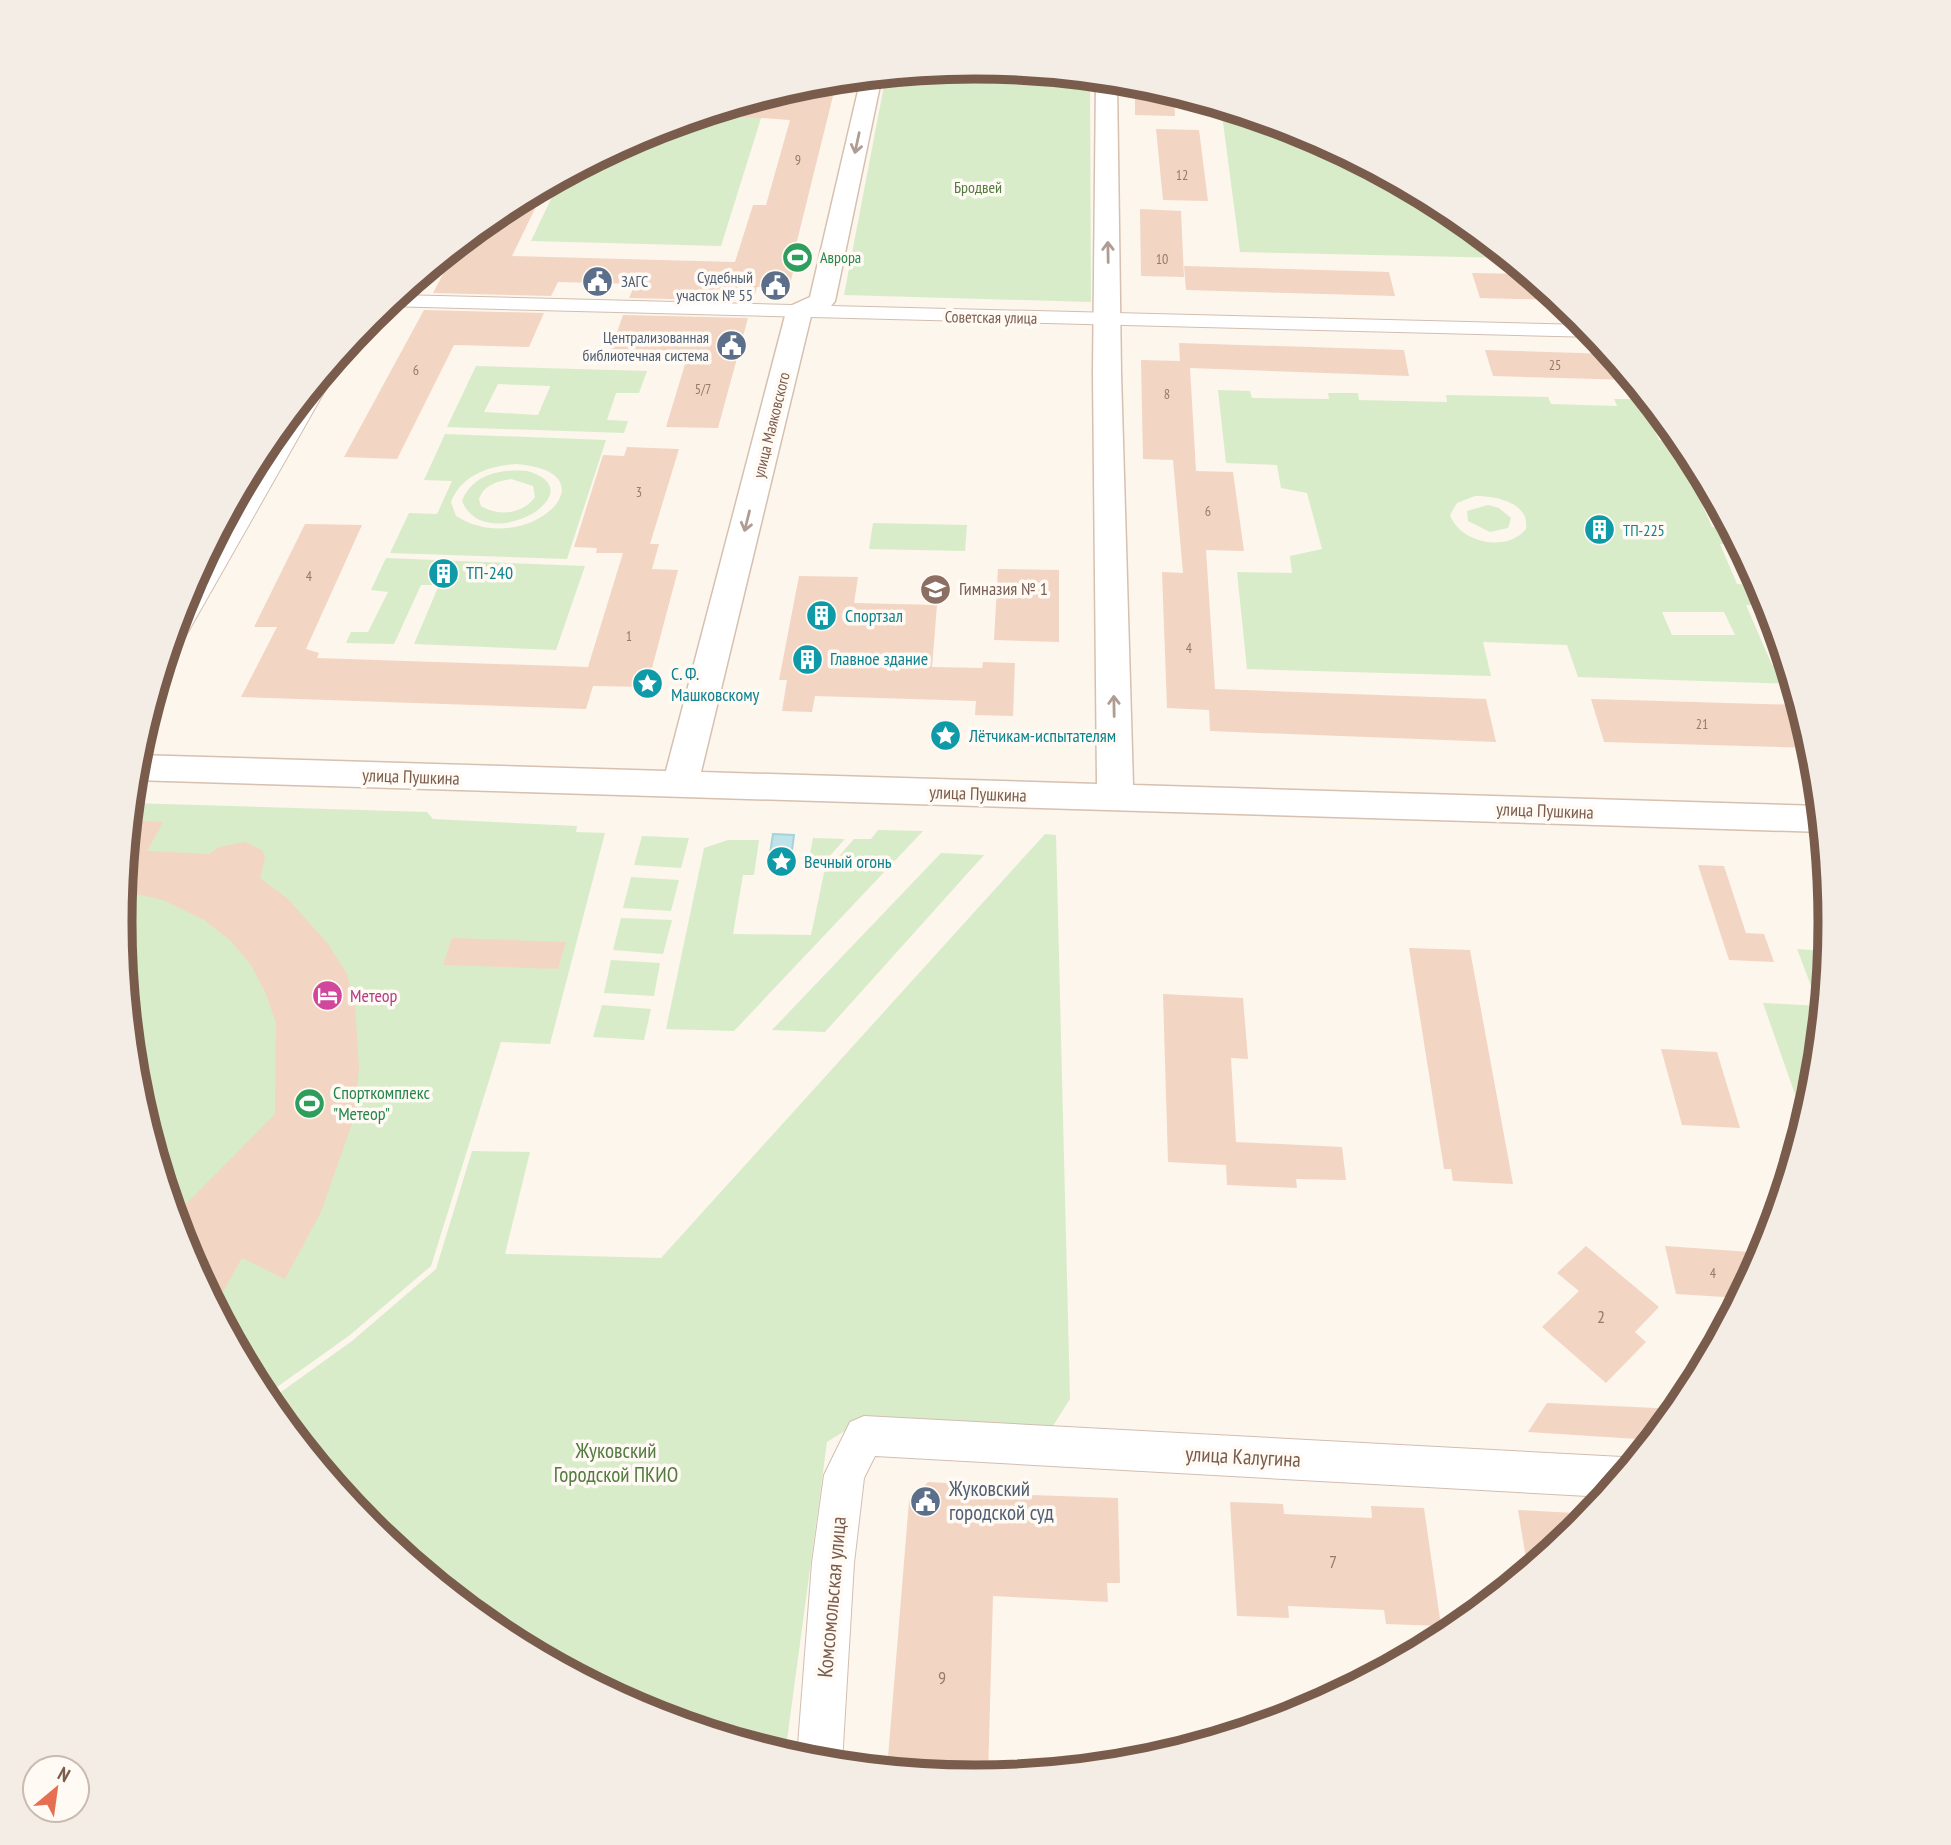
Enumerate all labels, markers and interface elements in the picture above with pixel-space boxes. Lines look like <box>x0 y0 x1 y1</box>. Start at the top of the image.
one-way arrow <box>849 131 863 154</box>
house number: 9 <box>795 151 801 169</box>
house number: 12 <box>1176 166 1188 184</box>
park label: Бродвей <box>954 177 1002 197</box>
sports icon: Аврора <box>780 240 814 274</box>
one-way arrow <box>1101 240 1115 263</box>
place label: Аврора <box>820 247 861 267</box>
house number: 10 <box>1156 250 1168 268</box>
public building icon: ЗАГС <box>581 264 615 298</box>
place label: Судебный участок № 55 <box>676 267 753 305</box>
public building icon: Судебный участок № 55 <box>759 269 793 303</box>
place label: ЗАГС <box>621 271 648 291</box>
street label: Советская улица <box>945 306 1037 328</box>
place label: Централизованная библиотечная система <box>583 327 709 365</box>
public building icon: Централизованная библиотечная система <box>715 329 749 363</box>
house number: 25 <box>1549 356 1561 374</box>
house number: 6 <box>413 361 419 379</box>
street label: улица Маяковского <box>748 370 794 480</box>
house number: 5/7 <box>695 380 711 398</box>
house number: 8 <box>1164 385 1170 403</box>
house number: 3 <box>636 483 642 501</box>
house number: 6 <box>1205 502 1211 520</box>
one-way arrow <box>740 509 753 532</box>
building icon: ТП-225 <box>1583 513 1617 547</box>
place label: ТП-225 <box>1623 520 1665 540</box>
building icon: ТП-240 <box>426 556 460 590</box>
place label: ТП-240 <box>466 561 513 584</box>
house number: 4 <box>306 567 313 585</box>
school or university icon: Гимназия № 1 <box>919 572 953 606</box>
place label: Гимназия № 1 <box>959 577 1048 600</box>
building icon: Спортзал <box>805 599 839 633</box>
place label: Спортзал <box>845 604 903 627</box>
house number: 1 <box>626 627 632 645</box>
house number: 4 <box>1186 639 1193 657</box>
building icon: Главное здание <box>790 642 824 676</box>
place label: Главное здание <box>830 647 928 670</box>
place label: С. Ф. Машковскому <box>671 662 760 706</box>
place icon: С. Ф. Машковскому <box>631 667 665 701</box>
one-way arrow <box>1107 694 1121 717</box>
house number: 21 <box>1696 715 1708 733</box>
place icon: Лётчикам-испытателям <box>929 719 963 753</box>
place label: Лётчикам-испытателям <box>968 724 1116 747</box>
street label: улица Пушкина <box>362 763 460 790</box>
street label: улица Пушкина <box>929 780 1027 807</box>
street label: улица Пушкина <box>1496 797 1594 824</box>
place icon: Вечный огонь <box>764 845 798 879</box>
place label: Вечный огонь <box>804 850 892 873</box>
hotel icon: Метеор <box>310 979 344 1013</box>
place label: Метеор <box>350 984 398 1007</box>
place label: Спорткомплекс "Метеор" <box>333 1081 430 1125</box>
sports icon: Спорткомплекс "Метеор" <box>293 1086 327 1120</box>
house number: 4 <box>1710 1264 1717 1282</box>
house number: 2 <box>1597 1305 1605 1328</box>
park label: Жуковский Городской ПКИО <box>554 1437 678 1488</box>
street label: улица Калугина <box>1185 1440 1301 1473</box>
place label: Жуковский городской суд <box>948 1475 1054 1526</box>
public building icon: Жуковский городской суд <box>909 1484 943 1518</box>
street label: Комсомольская улица <box>811 1515 852 1679</box>
house number: 7 <box>1329 1550 1337 1573</box>
house number: 9 <box>938 1666 946 1689</box>
north arrow <box>21 1754 91 1824</box>
text: N <box>54 1761 75 1787</box>

